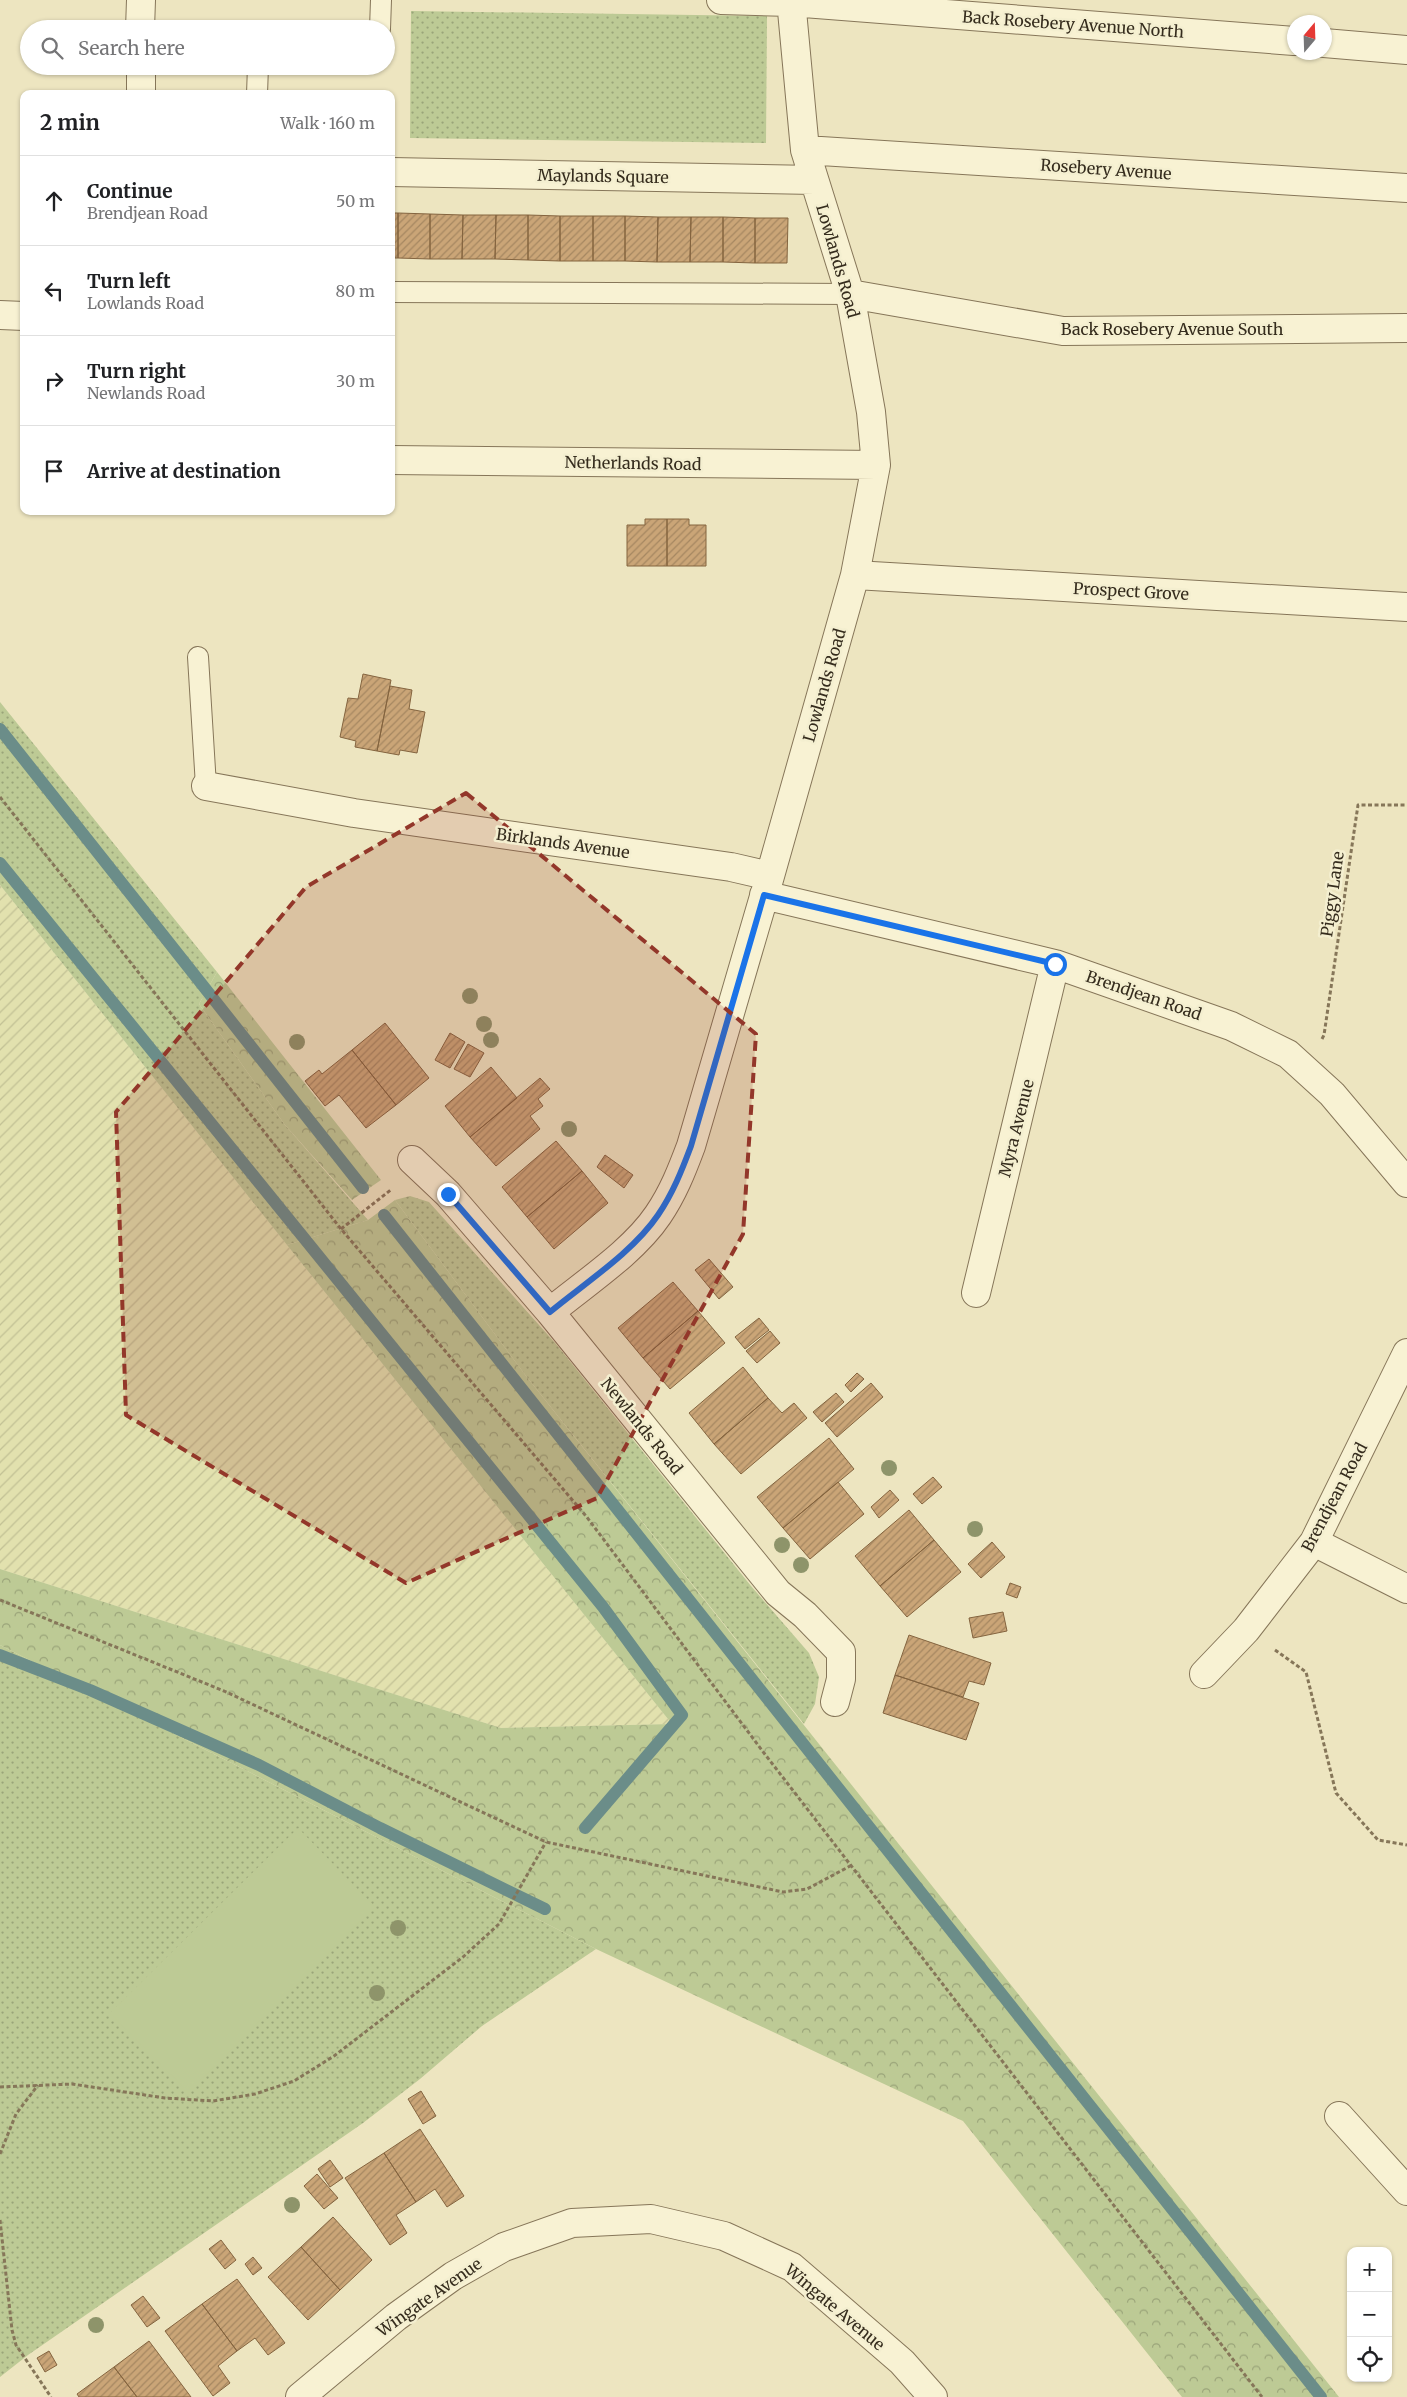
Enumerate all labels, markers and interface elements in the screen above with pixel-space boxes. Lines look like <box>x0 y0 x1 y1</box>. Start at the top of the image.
street label: Back Rosebery Avenue North <box>961 6 1185 42</box>
north arrow <box>1287 15 1332 60</box>
search box <box>20 20 395 75</box>
icon: search <box>38 34 66 62</box>
text: Search here <box>78 36 185 60</box>
text: 2 min <box>40 109 100 136</box>
text: Walk · 160 m <box>280 113 375 133</box>
street label: Rosebery Avenue <box>1040 154 1172 184</box>
street label: Maylands Square <box>537 165 669 187</box>
text: Continue <box>87 179 173 203</box>
icon: ahead <box>40 187 68 215</box>
text: 50 m <box>336 191 375 211</box>
street label: Lowlands Road <box>812 202 864 320</box>
text: Brendjean Road <box>87 203 208 223</box>
text: Turn left <box>87 269 171 293</box>
icon: left <box>40 277 68 305</box>
text: 80 m <box>336 281 375 301</box>
text: Lowlands Road <box>87 293 204 313</box>
street label: Back Rosebery Avenue South <box>1061 319 1284 339</box>
text: Turn right <box>87 359 186 383</box>
icon: right <box>40 367 68 395</box>
text: 30 m <box>336 371 375 391</box>
text: Newlands Road <box>87 383 205 403</box>
street label: Netherlands Road <box>564 452 702 474</box>
icon: arrive <box>40 457 68 485</box>
text: Arrive at destination <box>87 459 281 483</box>
street label: Prospect Grove <box>1073 578 1189 604</box>
street label: Lowlands Road <box>798 626 850 744</box>
street label: Birklands Avenue <box>495 824 631 862</box>
street label: Piggy Lane <box>1316 850 1348 938</box>
route start <box>1044 953 1067 976</box>
street label: Brendjean Road <box>1084 966 1205 1024</box>
street label: Myra Avenue <box>994 1077 1038 1179</box>
route end <box>437 1183 460 1206</box>
street label: Newlands Road <box>597 1374 687 1479</box>
street label: Brendjean Road <box>1297 1439 1371 1555</box>
map controls <box>1347 2247 1392 2382</box>
button: + <box>1347 2247 1392 2292</box>
street label: Wingate Avenue <box>372 2253 485 2341</box>
street label: Wingate Avenue <box>780 2259 889 2354</box>
button: − <box>1347 2292 1392 2337</box>
button: locate <box>1347 2337 1392 2382</box>

